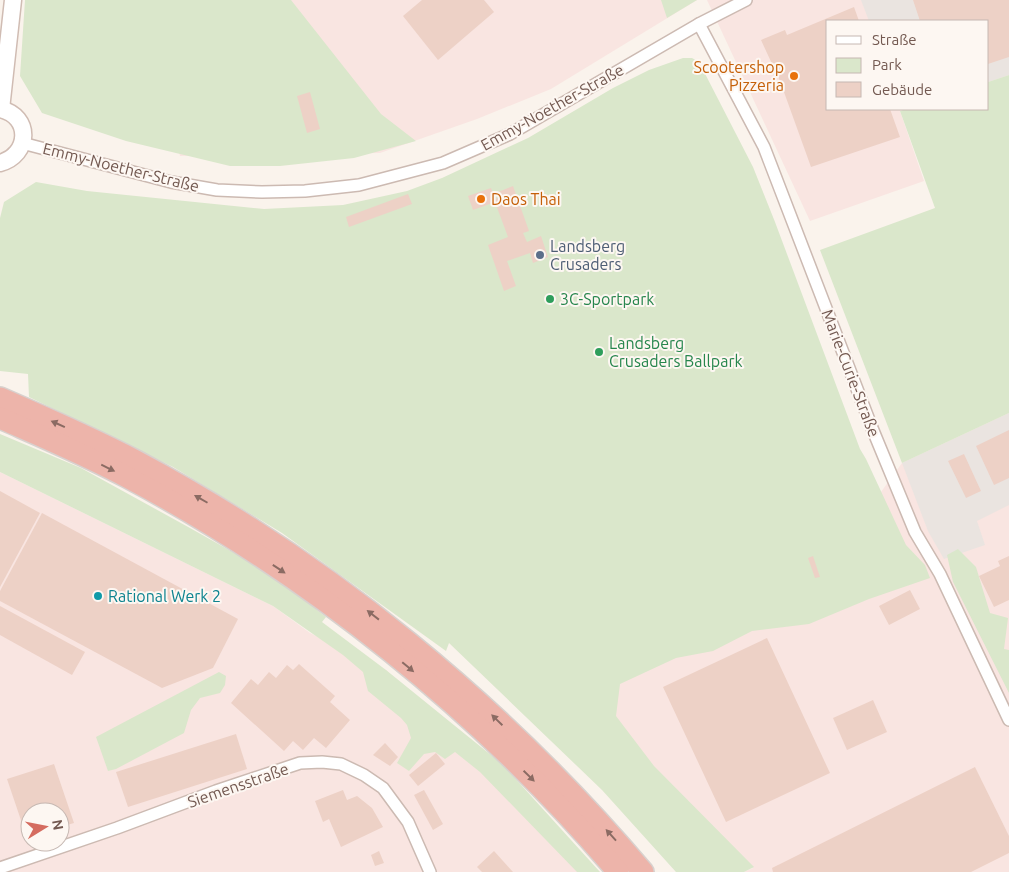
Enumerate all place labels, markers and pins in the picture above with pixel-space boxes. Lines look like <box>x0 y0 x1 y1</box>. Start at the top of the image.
place label: Scootershop Pizzeria <box>694 58 784 94</box>
marker: Scootershop Pizzeria <box>788 70 800 82</box>
place label: Daos Thai <box>491 190 561 208</box>
marker: Daos Thai <box>475 193 487 205</box>
place label: Landsberg Crusaders <box>550 237 625 273</box>
marker: Landsberg Crusaders <box>534 249 546 261</box>
place label: 3C-Sportpark <box>560 290 654 308</box>
marker: 3C-Sportpark <box>544 293 556 305</box>
place label: Landsberg Crusaders Ballpark <box>609 334 743 370</box>
marker: Landsberg Crusaders Ballpark <box>593 346 605 358</box>
place label: Rational Werk 2 <box>108 587 221 605</box>
marker: Rational Werk 2 <box>92 590 104 602</box>

